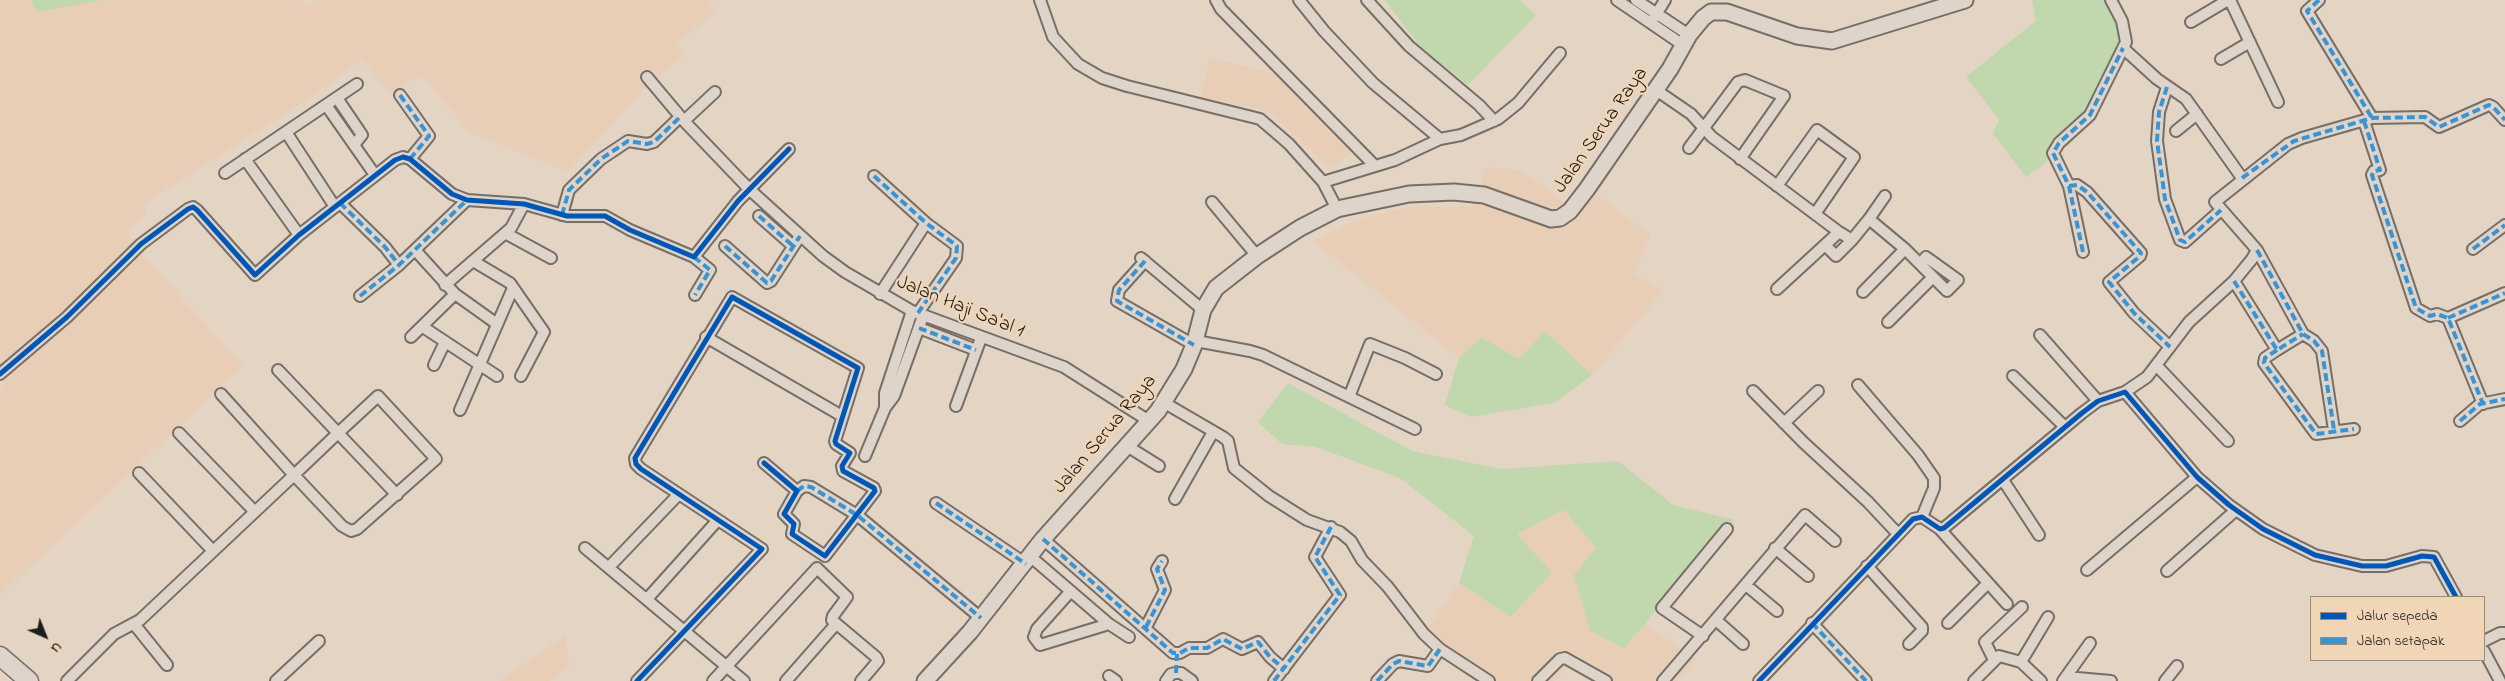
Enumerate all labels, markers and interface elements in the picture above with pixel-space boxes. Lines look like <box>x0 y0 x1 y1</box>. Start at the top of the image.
street label: Jalan Serua Raya <box>1550 63 1654 199</box>
street label: Jalan Haji Sa'al 1 <box>893 271 1027 345</box>
street label: Jalan Serua Raya <box>1049 370 1163 500</box>
legend <box>2310 596 2485 661</box>
text: Jalur sepeda <box>2357 605 2438 627</box>
north arrow <box>20 611 70 661</box>
text: Jalan setapak <box>2357 630 2445 652</box>
text: U <box>45 637 66 658</box>

